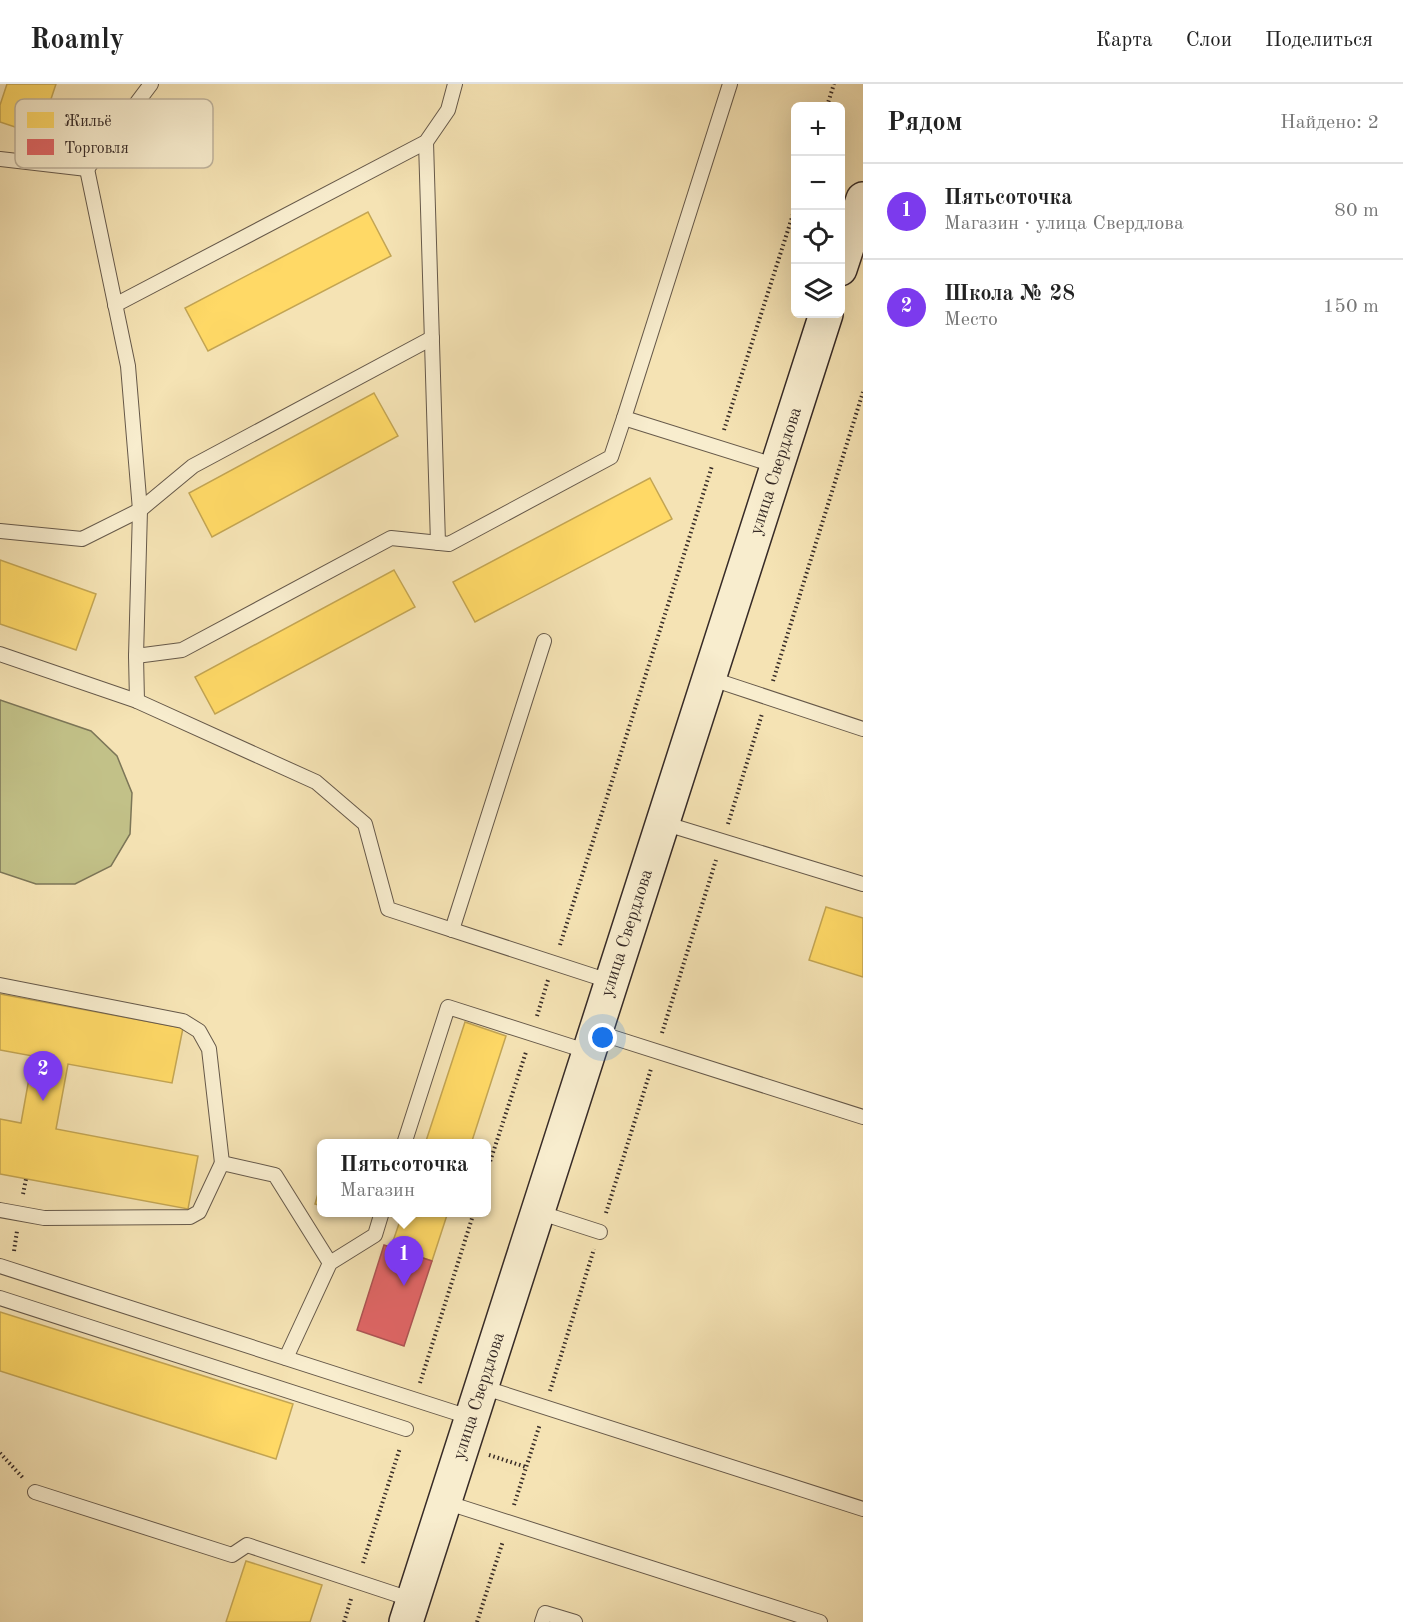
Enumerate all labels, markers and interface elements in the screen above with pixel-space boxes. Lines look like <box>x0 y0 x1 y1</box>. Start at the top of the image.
text: Roamly <box>30 27 124 55</box>
text: Карта <box>1096 30 1153 51</box>
text: Слои <box>1186 30 1232 51</box>
text: Поделиться <box>1265 30 1373 51</box>
legend <box>15 99 213 168</box>
map controls <box>791 102 845 318</box>
button: + <box>791 102 845 156</box>
text: Рядом <box>887 110 962 136</box>
text: Найдено: 2 <box>1280 113 1379 133</box>
text: Жильё <box>64 114 112 130</box>
text: Торговля <box>64 141 129 157</box>
button: − <box>791 156 845 210</box>
text: Пятьсоточка <box>944 187 1072 209</box>
text: 1 <box>901 201 912 221</box>
text: 80 m <box>1334 201 1379 221</box>
button: locate <box>791 210 845 264</box>
text: Магазин · улица Свердлова <box>944 214 1184 234</box>
button: layers <box>791 264 845 318</box>
text: Школа № 28 <box>944 283 1075 305</box>
text: 2 <box>901 297 912 317</box>
text: 150 m <box>1323 297 1379 317</box>
text: Место <box>944 310 998 330</box>
street label: улица Свердлова <box>747 405 805 537</box>
street label: улица Свердлова <box>598 867 656 999</box>
your location <box>588 1023 617 1052</box>
pin: 2 <box>24 1052 63 1101</box>
popup <box>317 1139 491 1217</box>
text: Пятьсоточка <box>340 1154 468 1176</box>
text: Магазин <box>340 1181 415 1201</box>
pin: 1 <box>384 1236 424 1286</box>
street label: улица Свердлова <box>450 1330 508 1462</box>

